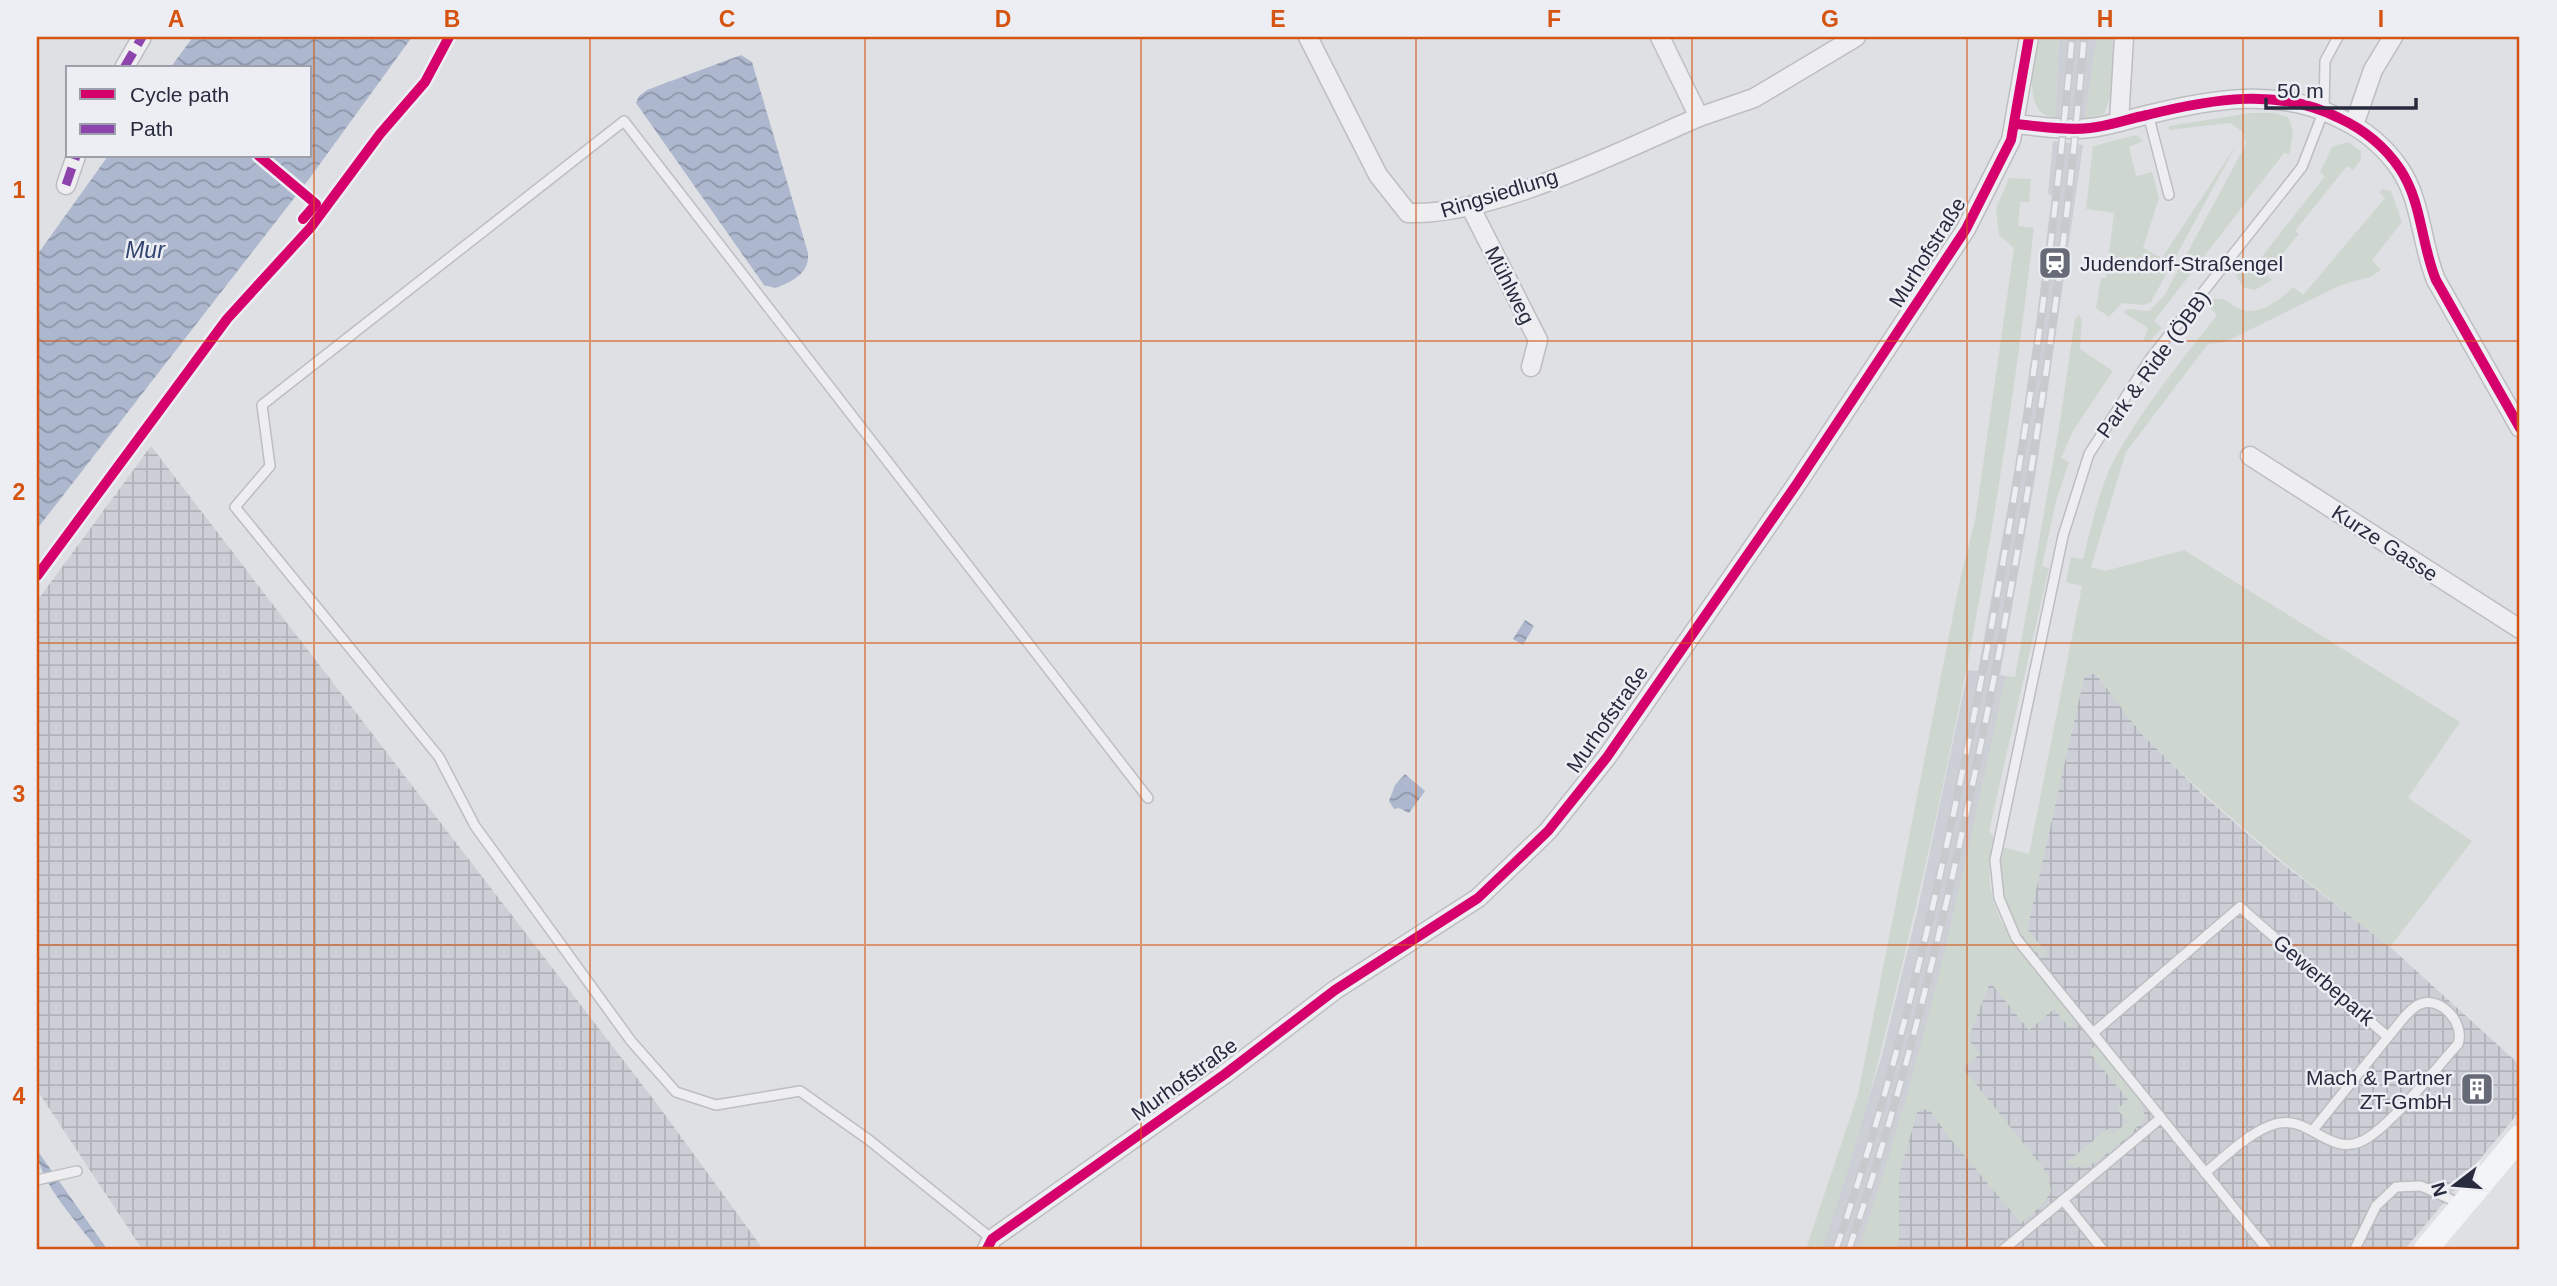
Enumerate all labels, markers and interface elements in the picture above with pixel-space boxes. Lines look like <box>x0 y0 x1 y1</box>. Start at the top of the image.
text: A <box>168 6 184 32</box>
text: B <box>444 6 460 32</box>
text: C <box>719 6 735 32</box>
text: D <box>995 6 1011 32</box>
text: E <box>1270 6 1286 32</box>
text: F <box>1547 6 1561 32</box>
text: G <box>1821 6 1839 32</box>
text: H <box>2097 6 2113 32</box>
text: I <box>2378 6 2384 32</box>
legend <box>66 66 312 158</box>
scale bar <box>2266 66 2417 110</box>
text: 50 m <box>2277 79 2324 102</box>
text: Cycle path <box>130 83 229 106</box>
text: Path <box>130 117 173 140</box>
street label: Ringsiedlung <box>1438 164 1560 222</box>
text: 1 <box>13 177 26 203</box>
street label: Murhofstraße <box>1884 193 1970 311</box>
water label: Mur <box>125 237 166 263</box>
street label: Mühlweg <box>1481 242 1539 328</box>
station icon: Judendorf-Straßengel <box>2036 244 2074 282</box>
place label: Judendorf-Straßengel <box>2080 252 2283 275</box>
street label: Park & Ride (ÖBB) <box>2092 286 2214 442</box>
text: 2 <box>13 479 25 505</box>
street label: Kurze Gasse <box>2328 500 2442 586</box>
street label: Murhofstraße <box>1562 661 1652 777</box>
text: 3 <box>13 781 25 807</box>
street label: Gewerbepark <box>2269 930 2379 1030</box>
street label: Murhofstraße <box>1127 1033 1241 1125</box>
place label: Mach & Partner ZT-GmbH <box>2306 1066 2452 1113</box>
building icon: Mach & Partner ZT-GmbH <box>2458 1070 2496 1108</box>
text: 4 <box>13 1083 26 1109</box>
north arrow <box>2420 1150 2490 1220</box>
text: N <box>2427 1180 2451 1199</box>

